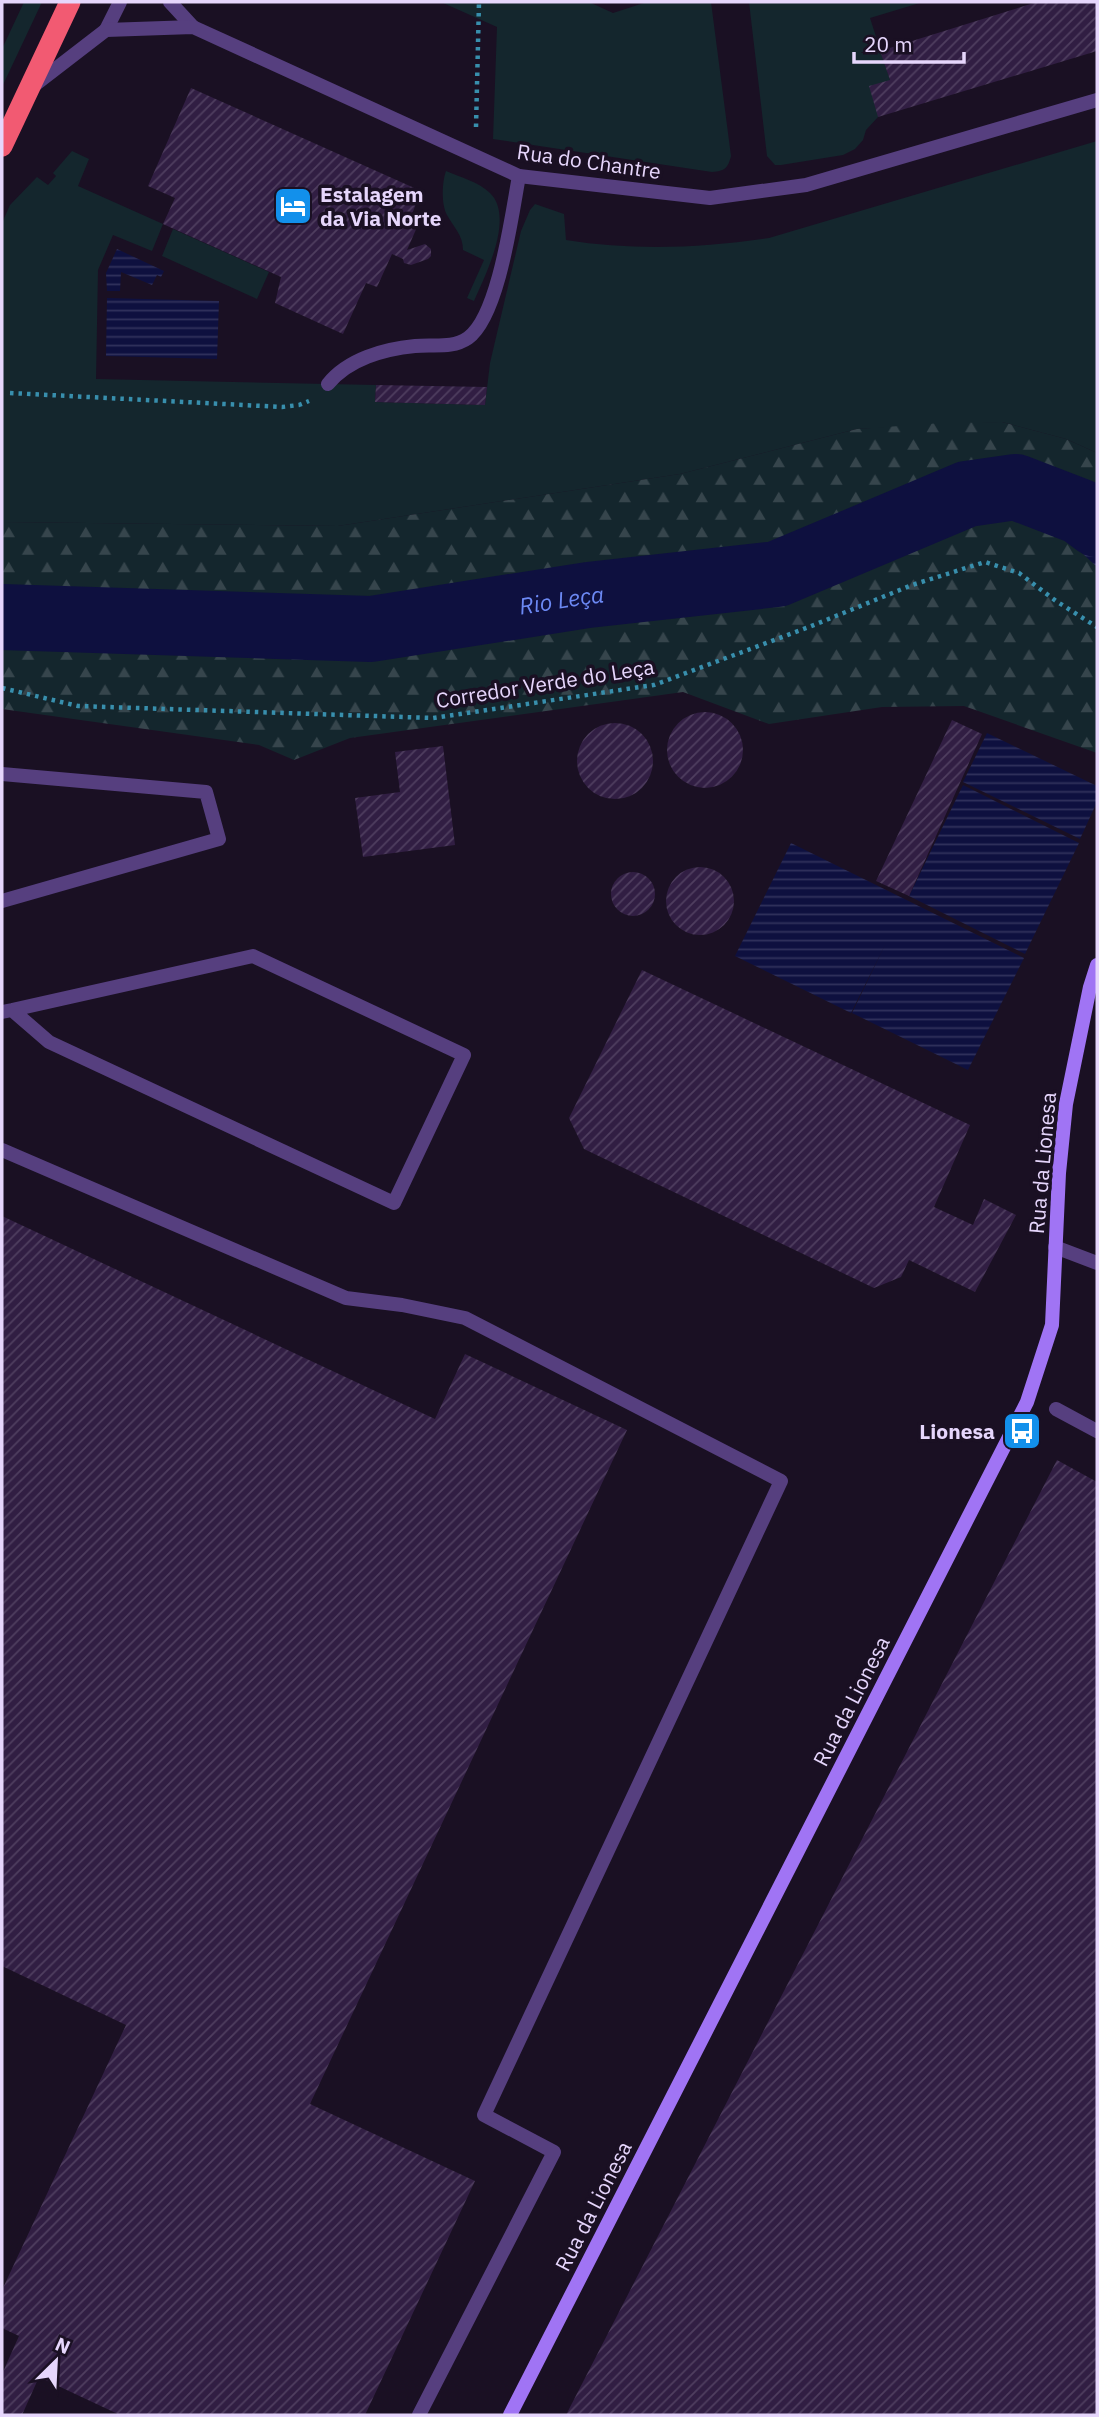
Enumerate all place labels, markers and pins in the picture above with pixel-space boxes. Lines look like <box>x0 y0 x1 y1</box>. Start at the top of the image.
place label: Estalagem da Via Norte <box>320 180 442 232</box>
hotel icon: Estalagem da Via Norte <box>272 185 314 227</box>
bus stop icon: Lionesa <box>1001 1410 1043 1452</box>
place label: Lionesa <box>919 1417 995 1445</box>

